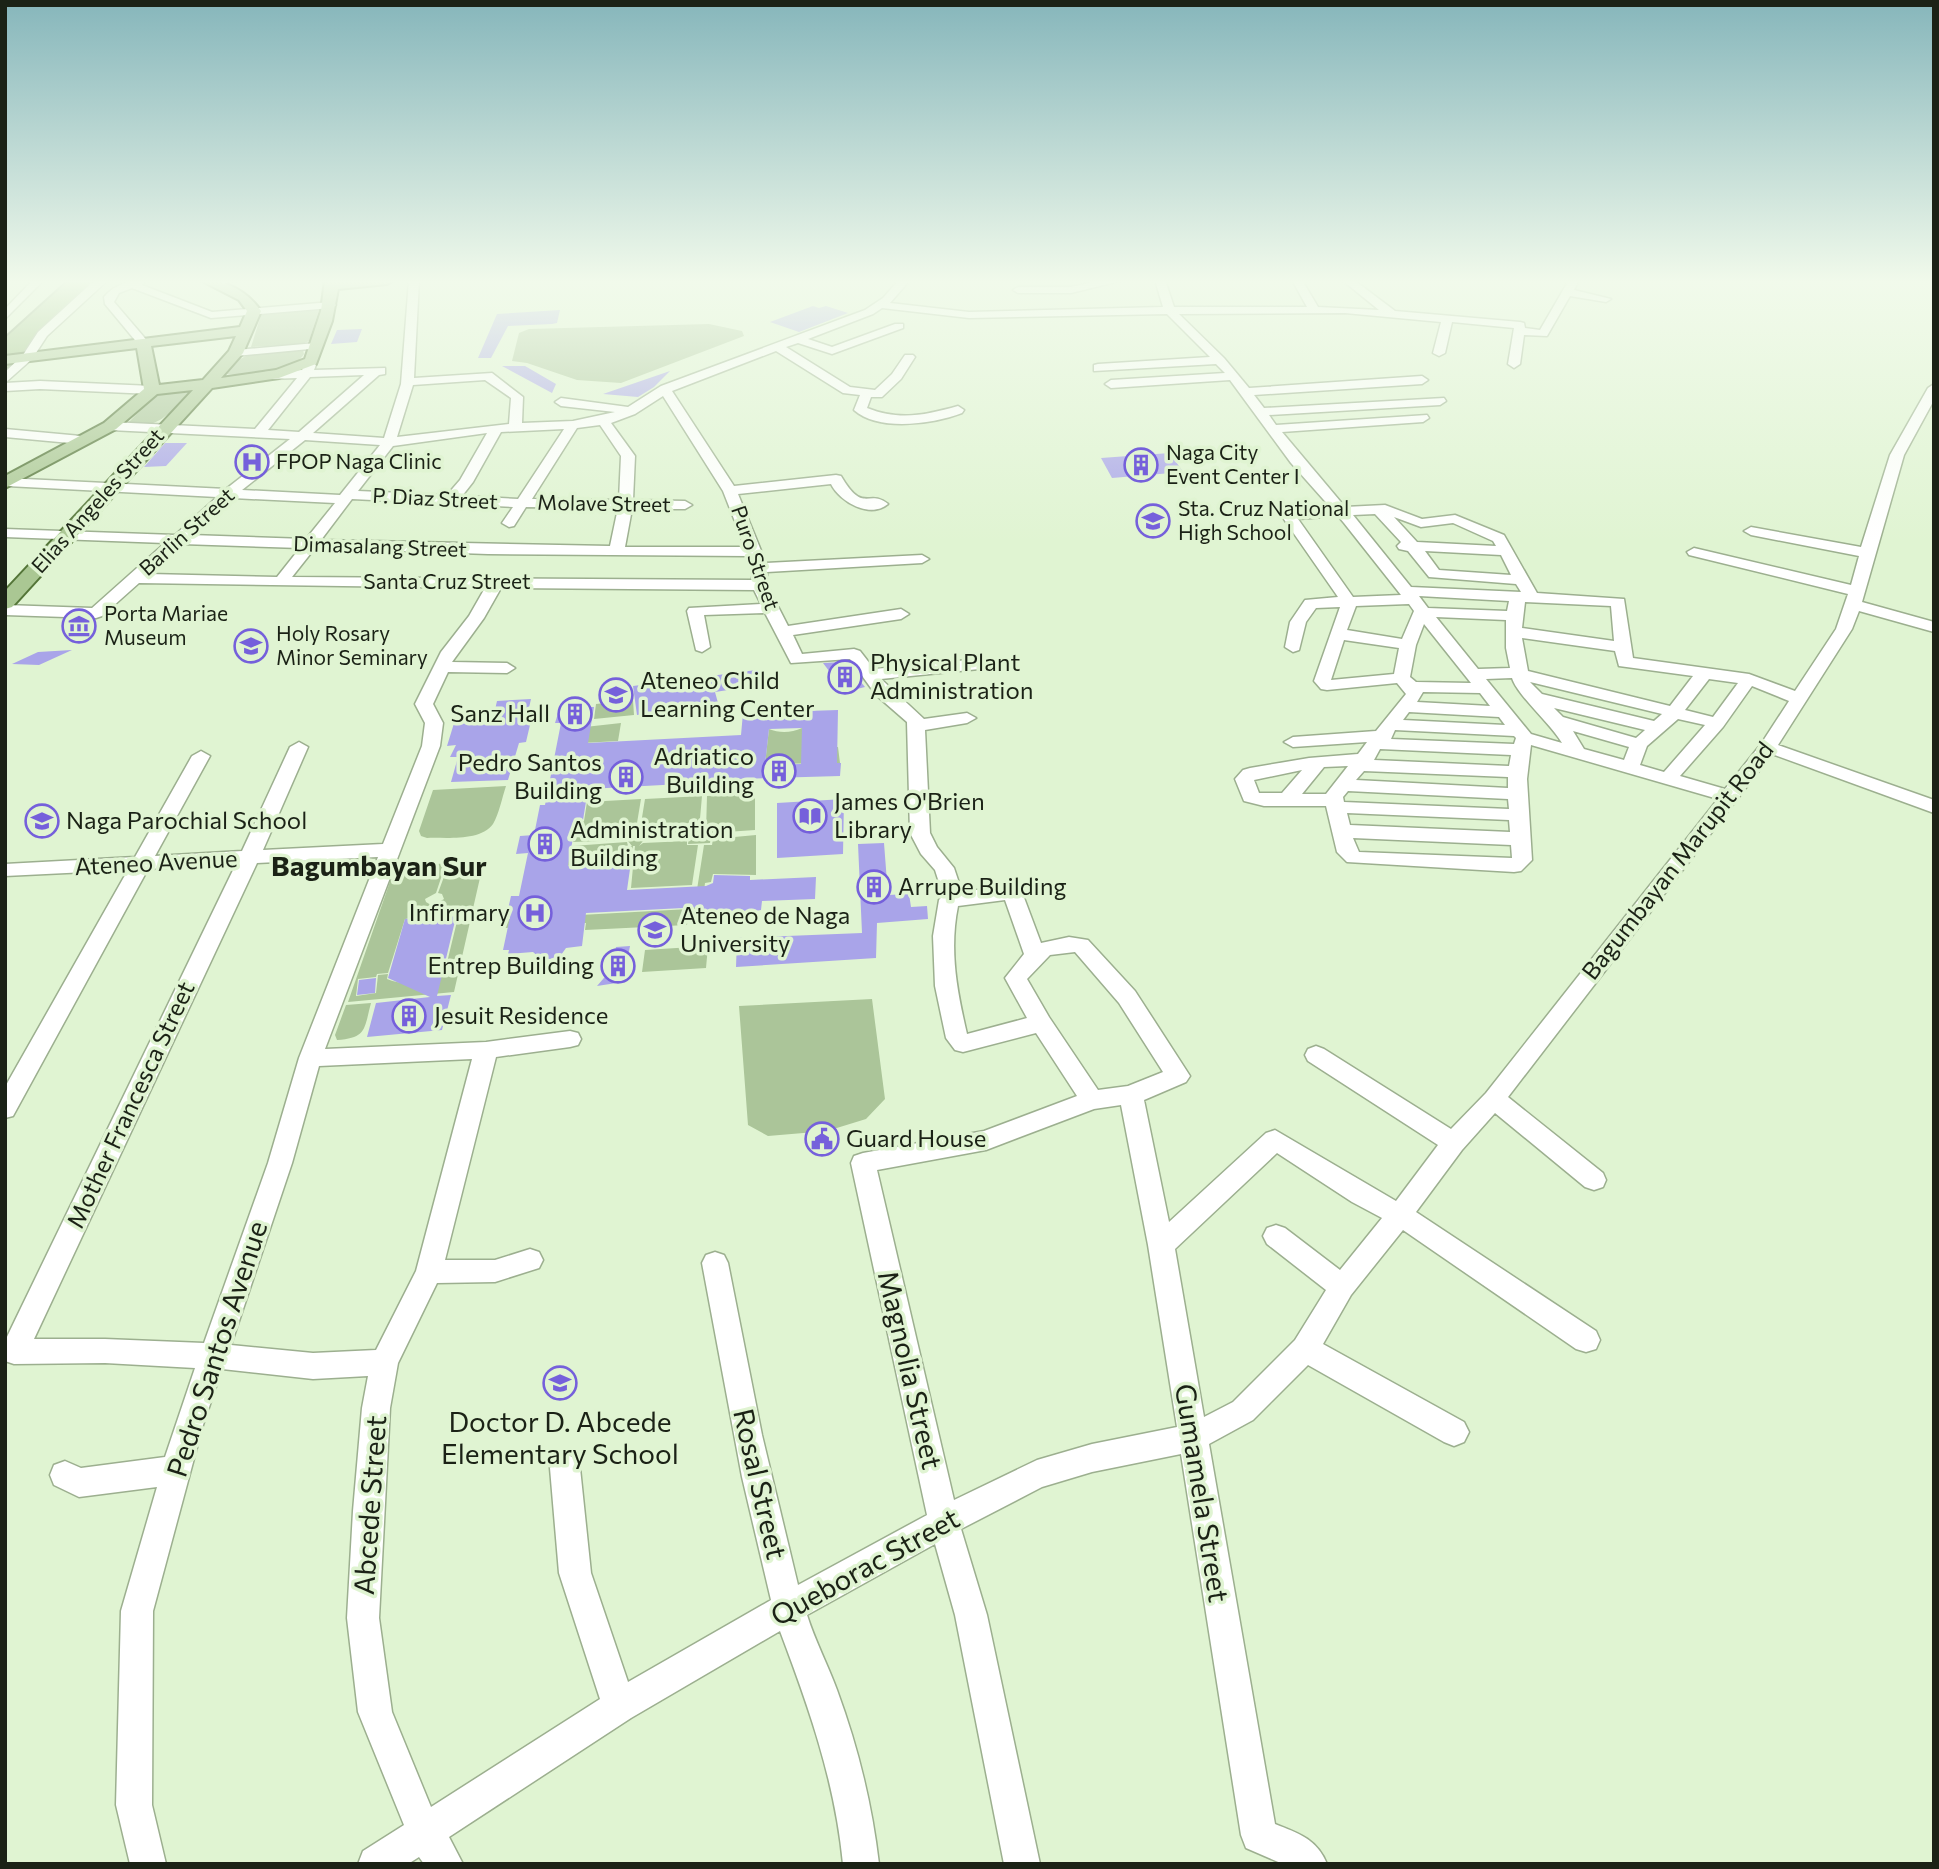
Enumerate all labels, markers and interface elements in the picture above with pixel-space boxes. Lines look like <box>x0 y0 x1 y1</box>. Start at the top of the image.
street label: Elias Angeles Street <box>25 423 168 577</box>
place label: Naga City Event Center I <box>1166 439 1300 488</box>
hospital icon: FPOP Naga Clinic <box>233 443 271 481</box>
building icon: Naga City Event Center I <box>1122 446 1160 484</box>
place label: FPOP Naga Clinic <box>276 448 442 473</box>
street label: Barlin Street <box>133 482 239 580</box>
street label: P. Diaz Street <box>372 482 498 513</box>
street label: Molave Street <box>537 489 671 516</box>
place label: Sta. Cruz National High School <box>1178 495 1349 544</box>
street label: Puro Street <box>727 502 786 613</box>
school or university icon: Sta. Cruz National High School <box>1134 502 1172 540</box>
street label: Dimasalang Street <box>293 530 467 561</box>
street label: Santa Cruz Street <box>363 568 531 593</box>
place label: Porta Mariae Museum <box>104 600 228 649</box>
museum icon: Porta Mariae Museum <box>60 607 98 645</box>
place label: Holy Rosary Minor Seminary <box>276 620 428 669</box>
school or university icon: Holy Rosary Minor Seminary <box>232 627 270 665</box>
place label: Physical Plant Administration <box>870 647 1034 704</box>
building icon: Physical Plant Administration <box>826 658 864 696</box>
place label: Ateneo Child Learning Center <box>640 665 815 722</box>
school or university icon: Ateneo Child Learning Center <box>597 676 635 714</box>
building icon: Sanz Hall <box>556 695 594 733</box>
place label: Sanz Hall <box>450 698 550 727</box>
street label: Bagumbayan Marupit Road <box>1575 735 1779 985</box>
place label: Adriatico Building <box>654 741 754 798</box>
place label: Pedro Santos Building <box>458 747 602 804</box>
building icon: Adriatico Building <box>760 752 798 790</box>
building icon: Pedro Santos Building <box>607 758 645 796</box>
place label: James O'Brien Library <box>834 786 985 843</box>
library icon: James O'Brien Library <box>791 797 829 835</box>
school or university icon: Naga Parochial School <box>23 802 61 840</box>
place label: Naga Parochial School <box>66 805 307 834</box>
place label: Administration Building <box>570 814 734 871</box>
building icon: Administration Building <box>526 825 564 863</box>
street label: Ateneo Avenue <box>74 843 238 880</box>
district label: Bagumbayan Sur <box>271 848 487 882</box>
building icon: Arrupe Building <box>855 868 893 906</box>
place label: Arrupe Building <box>898 871 1067 900</box>
hospital icon: Infirmary <box>516 894 554 932</box>
place label: Infirmary <box>409 897 510 926</box>
place label: Ateneo de Naga University <box>680 900 850 957</box>
school or university icon: Ateneo de Naga University <box>636 911 674 949</box>
building icon: Entrep Building <box>599 947 637 985</box>
place label: Entrep Building <box>428 950 594 979</box>
street label: Mother Francesca Street <box>60 976 200 1232</box>
building icon: Jesuit Residence <box>390 997 428 1035</box>
place label: Jesuit Residence <box>434 1000 608 1029</box>
public building icon: Guard House <box>803 1120 841 1158</box>
place label: Guard House <box>846 1123 987 1152</box>
street label: Pedro Santos Avenue <box>159 1216 273 1481</box>
street label: Magnolia Street <box>872 1267 950 1472</box>
school or university icon: Doctor D. Abcede Elementary School <box>541 1364 579 1402</box>
street label: Gumamela Street <box>1169 1381 1237 1604</box>
place label: Doctor D. Abcede Elementary School <box>441 1404 679 1470</box>
street label: Rosal Street <box>727 1405 795 1562</box>
street label: Abcede Street <box>346 1414 392 1596</box>
street label: Queborac Street <box>764 1500 965 1632</box>

